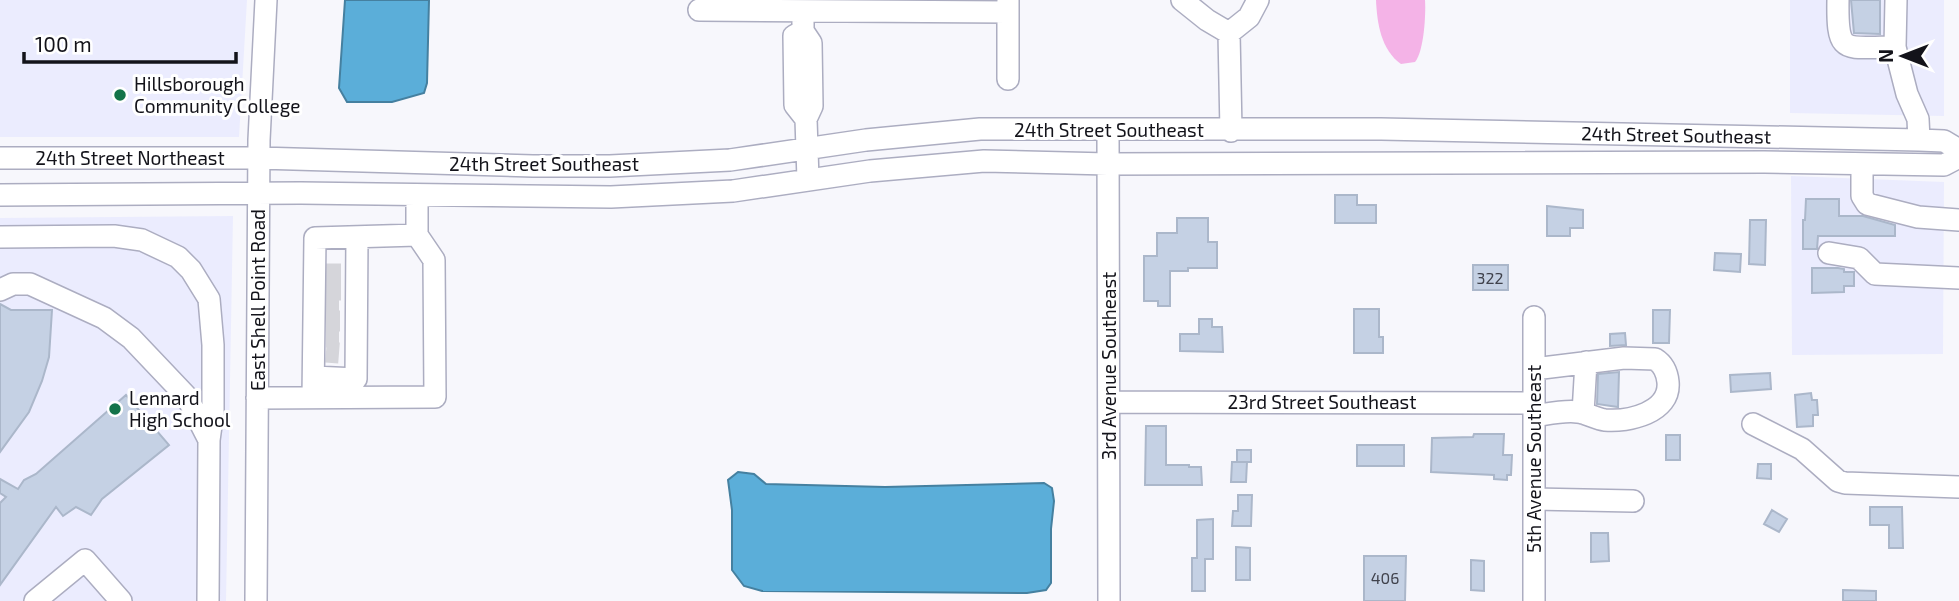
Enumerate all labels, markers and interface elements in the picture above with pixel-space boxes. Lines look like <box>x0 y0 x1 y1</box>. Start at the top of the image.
scale bar <box>24 21 236 65</box>
north arrow <box>1868 21 1938 91</box>
text: 100 m <box>35 31 92 56</box>
text: N <box>1874 49 1897 63</box>
place label: Hillsborough Community College <box>134 72 300 117</box>
marker: Hillsborough Community College <box>112 87 128 103</box>
street label: 24th Street Southeast <box>1014 118 1204 141</box>
street label: 24th Street Southeast <box>1581 121 1771 148</box>
street label: 24th Street Northeast <box>35 146 225 169</box>
street label: 24th Street Southeast <box>449 152 639 175</box>
street label: East Shell Point Road <box>246 209 269 391</box>
house number: 322 <box>1477 268 1503 287</box>
street label: 3rd Avenue Southeast <box>1097 272 1120 460</box>
street label: 5th Avenue Southeast <box>1522 365 1545 553</box>
place label: Lennard High School <box>129 386 231 431</box>
street label: 23rd Street Southeast <box>1228 390 1416 413</box>
marker: Lennard High School <box>107 401 123 417</box>
house number: 406 <box>1371 568 1399 587</box>

